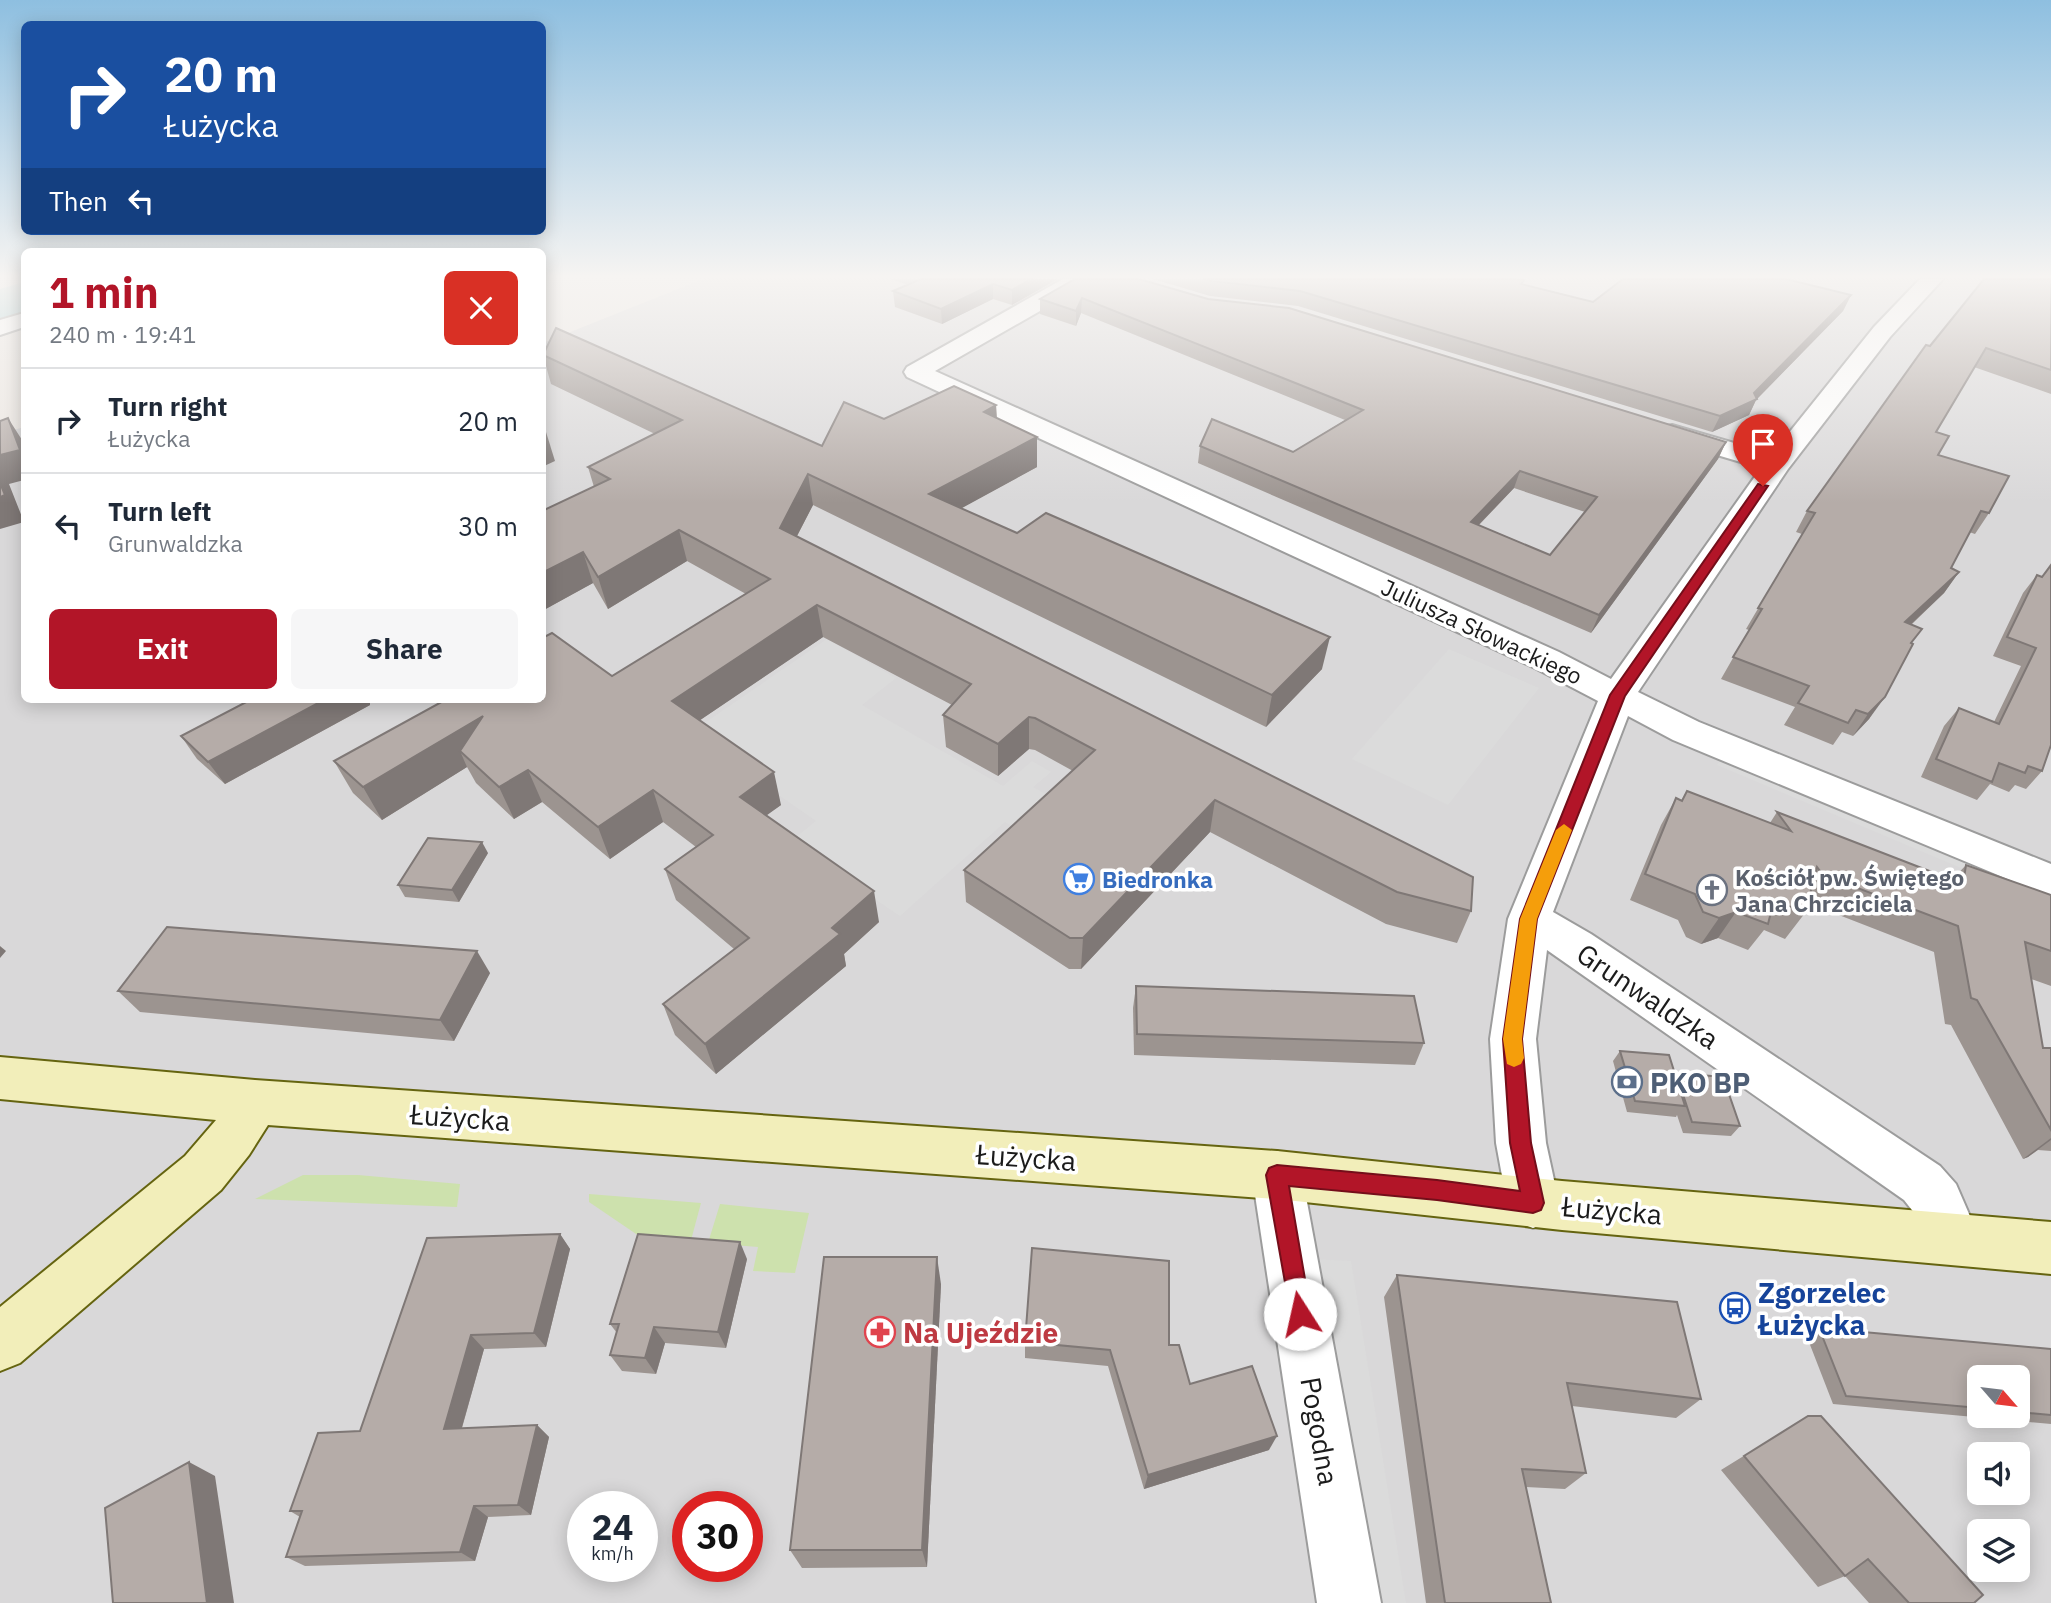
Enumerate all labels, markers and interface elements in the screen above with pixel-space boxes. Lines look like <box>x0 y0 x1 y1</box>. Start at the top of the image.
text: 20 m <box>164 42 278 105</box>
icon: right <box>49 49 140 140</box>
text: Łużycka <box>164 104 279 146</box>
icon: left <box>122 182 160 220</box>
text: Then <box>49 184 108 218</box>
text: 1 min <box>49 265 159 320</box>
button: close <box>444 271 518 345</box>
text: 240 m · 19:41 <box>49 319 196 349</box>
text: Turn right <box>108 389 227 423</box>
icon: right <box>49 402 87 440</box>
text: 20 m <box>458 404 518 438</box>
pin <box>1733 414 1793 486</box>
text: Łużycka <box>108 423 190 453</box>
icon: arrive <box>1744 425 1782 463</box>
text: Turn left <box>108 494 211 528</box>
icon: left <box>49 507 87 545</box>
text: 30 m <box>458 509 518 543</box>
text: Grunwaldzka <box>108 528 243 558</box>
street label: Juliusza Słowackiego <box>1377 571 1587 691</box>
button: Exit <box>49 609 277 689</box>
button: Share <box>291 609 518 689</box>
supermarket icon: Biedronka <box>1062 862 1096 896</box>
place label: Kościół pw. Świętego Jana Chrzciciela <box>1735 862 1964 918</box>
place label: Biedronka <box>1102 864 1213 894</box>
church icon: Kościół pw. Świętego Jana Chrzciciela <box>1695 873 1729 907</box>
street label: Grunwaldzka <box>1570 935 1726 1057</box>
place label: PKO BP <box>1650 1064 1750 1101</box>
bank icon: PKO BP <box>1610 1065 1644 1099</box>
street label: Łużycka <box>408 1095 511 1139</box>
street label: Łużycka <box>974 1135 1077 1179</box>
street label: Łużycka <box>1559 1187 1664 1233</box>
place label: Zgorzelec Łużycka <box>1757 1274 1886 1343</box>
position arrow <box>1263 1277 1337 1351</box>
bus stop icon: Zgorzelec Łużycka <box>1718 1291 1752 1325</box>
place label: Na Ujeździe <box>903 1314 1058 1351</box>
pharmacy icon: Na Ujeździe <box>863 1315 897 1349</box>
north arrow <box>1967 1365 2030 1428</box>
map controls <box>1967 1365 2030 1582</box>
street label: Pogodna <box>1292 1374 1348 1488</box>
button: sound <box>1967 1442 2030 1505</box>
speed limit sign: 30 <box>672 1491 763 1582</box>
text: 24 <box>591 1504 634 1550</box>
button: layers <box>1967 1519 2030 1582</box>
text: km/h <box>591 1542 634 1565</box>

